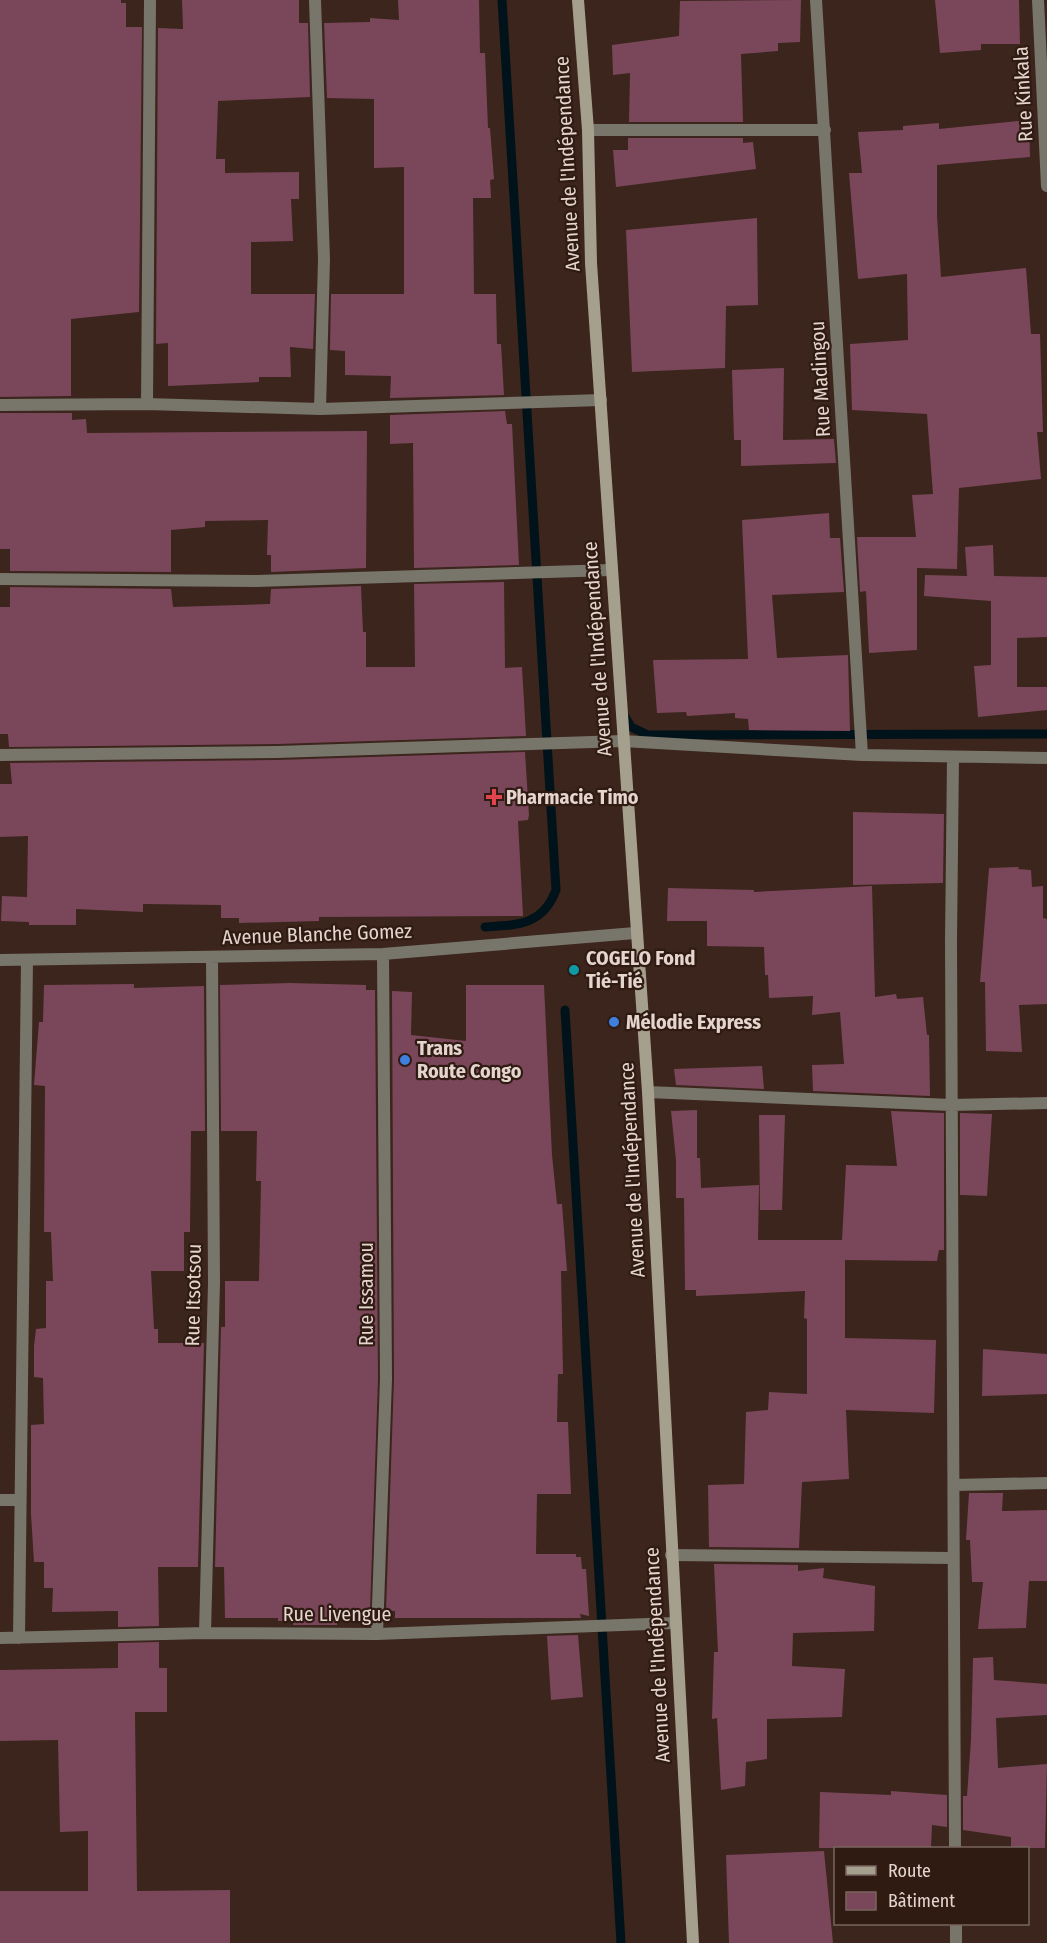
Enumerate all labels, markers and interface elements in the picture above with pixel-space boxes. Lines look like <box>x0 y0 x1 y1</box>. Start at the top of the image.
street label: Rue Kinkala <box>1009 46 1037 142</box>
street label: Avenue de l'Indépendance <box>549 56 585 272</box>
street label: Rue Madingou <box>805 320 835 438</box>
street label: Avenue de l'Indépendance <box>578 541 616 757</box>
place label: Pharmacie Timo <box>506 785 639 809</box>
marker: Pharmacie Timo <box>487 790 501 804</box>
street label: Avenue Blanche Gomez <box>222 919 412 949</box>
place label: COGELO Fond Tié-Tié <box>586 946 695 993</box>
marker: COGELO Fond Tié-Tié <box>567 963 581 977</box>
place label: Mélodie Express <box>626 1010 761 1034</box>
marker: Mélodie Express <box>607 1015 621 1029</box>
place label: Trans Route Congo <box>417 1036 522 1083</box>
marker: Trans Route Congo <box>398 1053 412 1067</box>
street label: Avenue de l'Indépendance <box>614 1062 650 1278</box>
street label: Rue Issamou <box>354 1242 378 1346</box>
street label: Rue Itsotsou <box>180 1243 206 1347</box>
street label: Avenue de l'Indépendance <box>639 1547 675 1763</box>
street label: Rue Livengue <box>283 1602 391 1626</box>
legend <box>834 1847 1029 1925</box>
text: Route <box>888 1860 931 1882</box>
text: Bâtiment <box>888 1890 955 1912</box>

